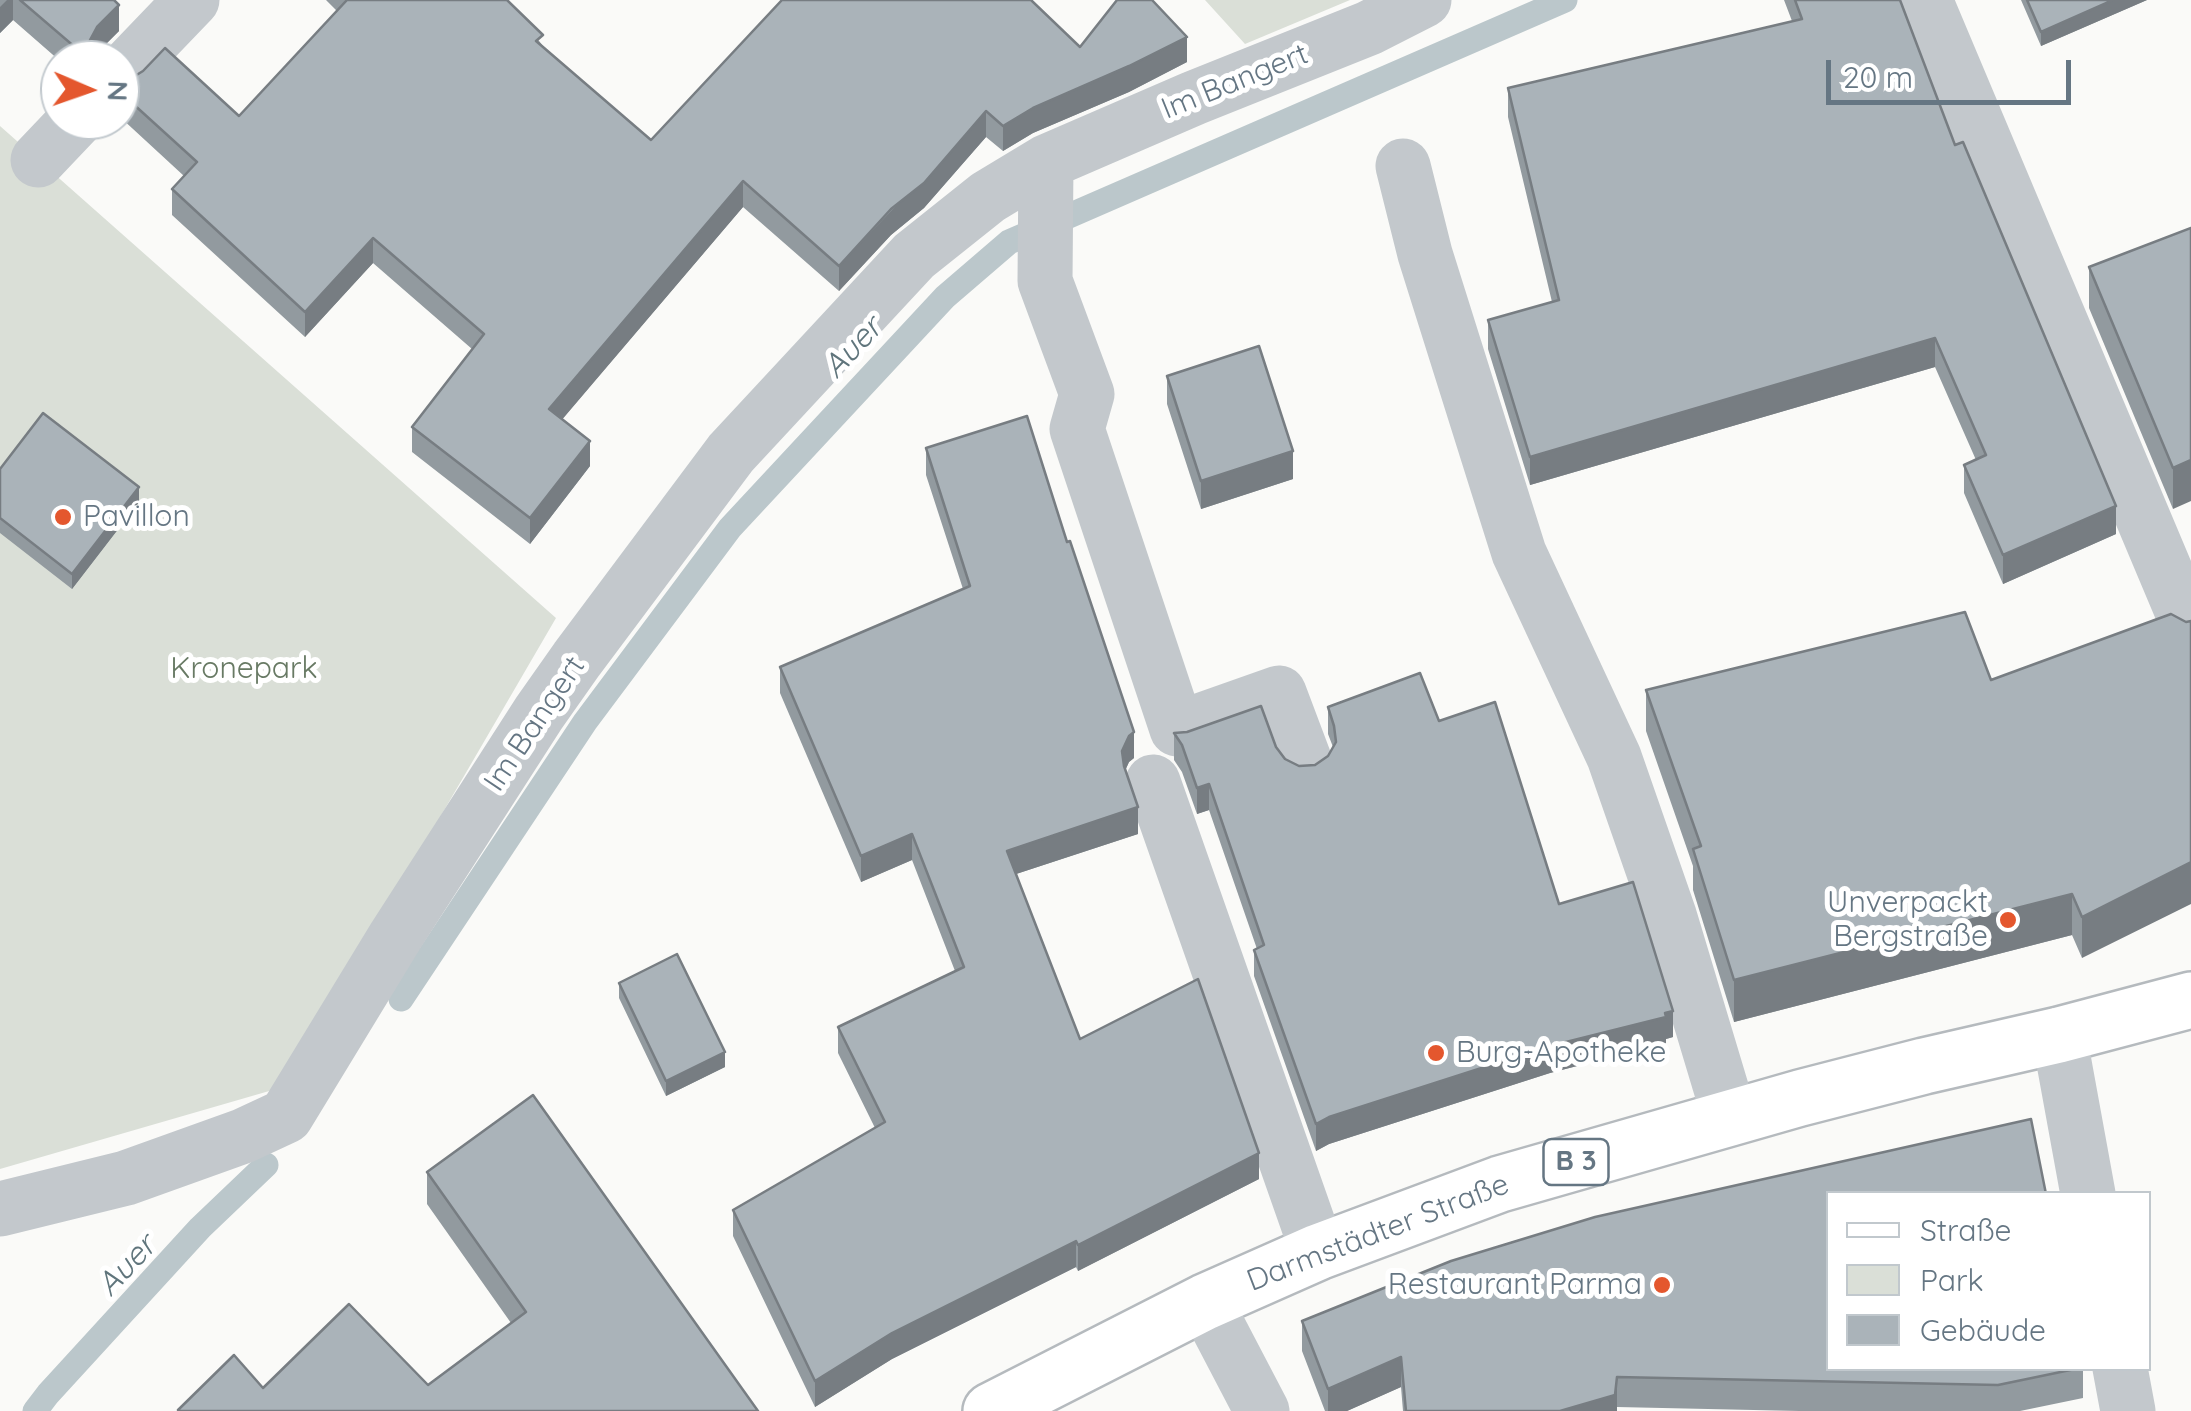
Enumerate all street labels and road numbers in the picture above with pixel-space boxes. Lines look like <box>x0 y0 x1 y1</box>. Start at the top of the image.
street label: Im Bangert <box>1156 36 1314 128</box>
street label: Im Bangert <box>477 650 593 798</box>
road number: B 3 <box>1544 1139 1608 1185</box>
street label: Darmstädter Straße <box>1242 1166 1514 1300</box>

